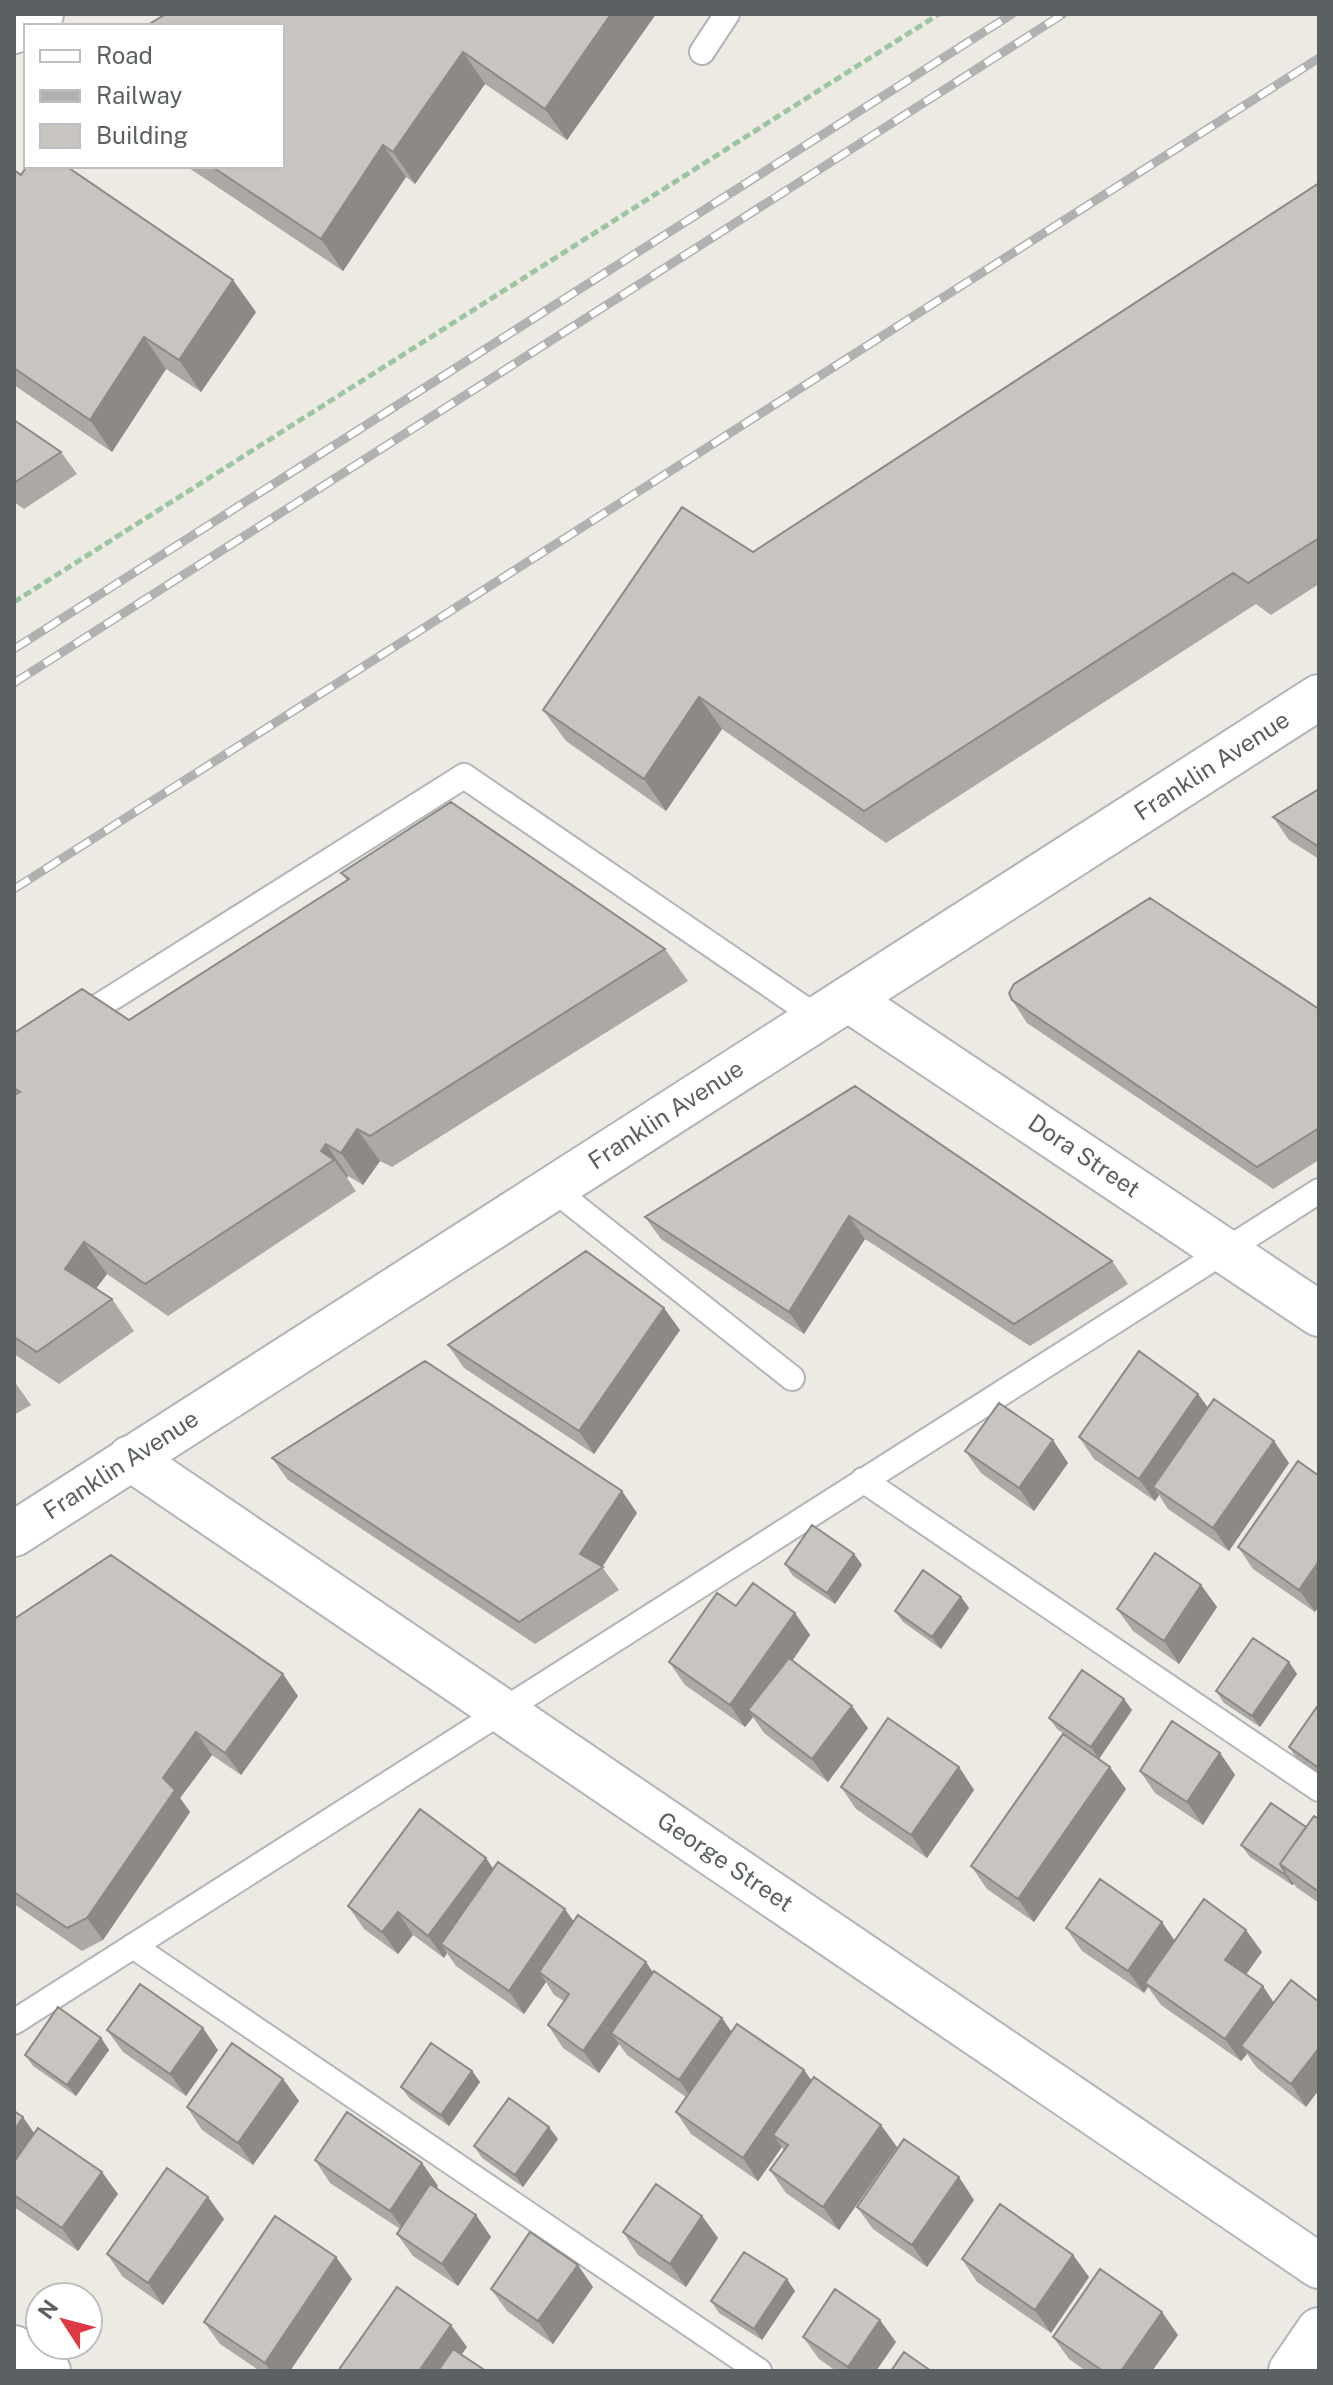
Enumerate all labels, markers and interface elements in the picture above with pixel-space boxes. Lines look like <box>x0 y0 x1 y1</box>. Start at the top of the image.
legend <box>24 24 284 168</box>
text: Road <box>96 41 153 69</box>
text: Railway <box>96 81 182 109</box>
text: Building <box>96 121 188 149</box>
street label: Franklin Avenue <box>1129 705 1294 826</box>
street label: Franklin Avenue <box>583 1054 748 1175</box>
street label: Dora Street <box>1024 1108 1146 1203</box>
street label: Franklin Avenue <box>38 1404 203 1525</box>
street label: George Street <box>652 1805 799 1917</box>
north arrow <box>24 2281 104 2361</box>
text: N <box>32 2295 63 2324</box>

